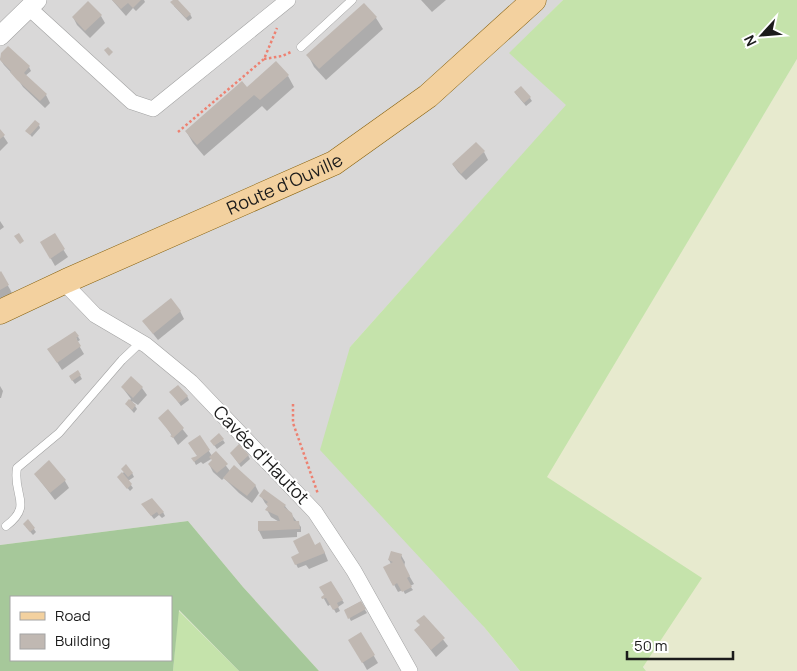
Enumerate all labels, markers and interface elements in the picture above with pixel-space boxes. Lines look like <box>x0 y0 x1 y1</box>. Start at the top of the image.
north arrow <box>737 10 787 60</box>
text: N <box>739 32 761 50</box>
street label: Route d'Ouville <box>223 148 347 220</box>
street label: Cavée d'Hautot <box>208 400 315 509</box>
legend <box>10 596 172 661</box>
text: Road <box>55 605 91 626</box>
scale bar <box>627 628 733 660</box>
text: Building <box>55 630 110 651</box>
text: 50 m <box>634 635 668 656</box>

